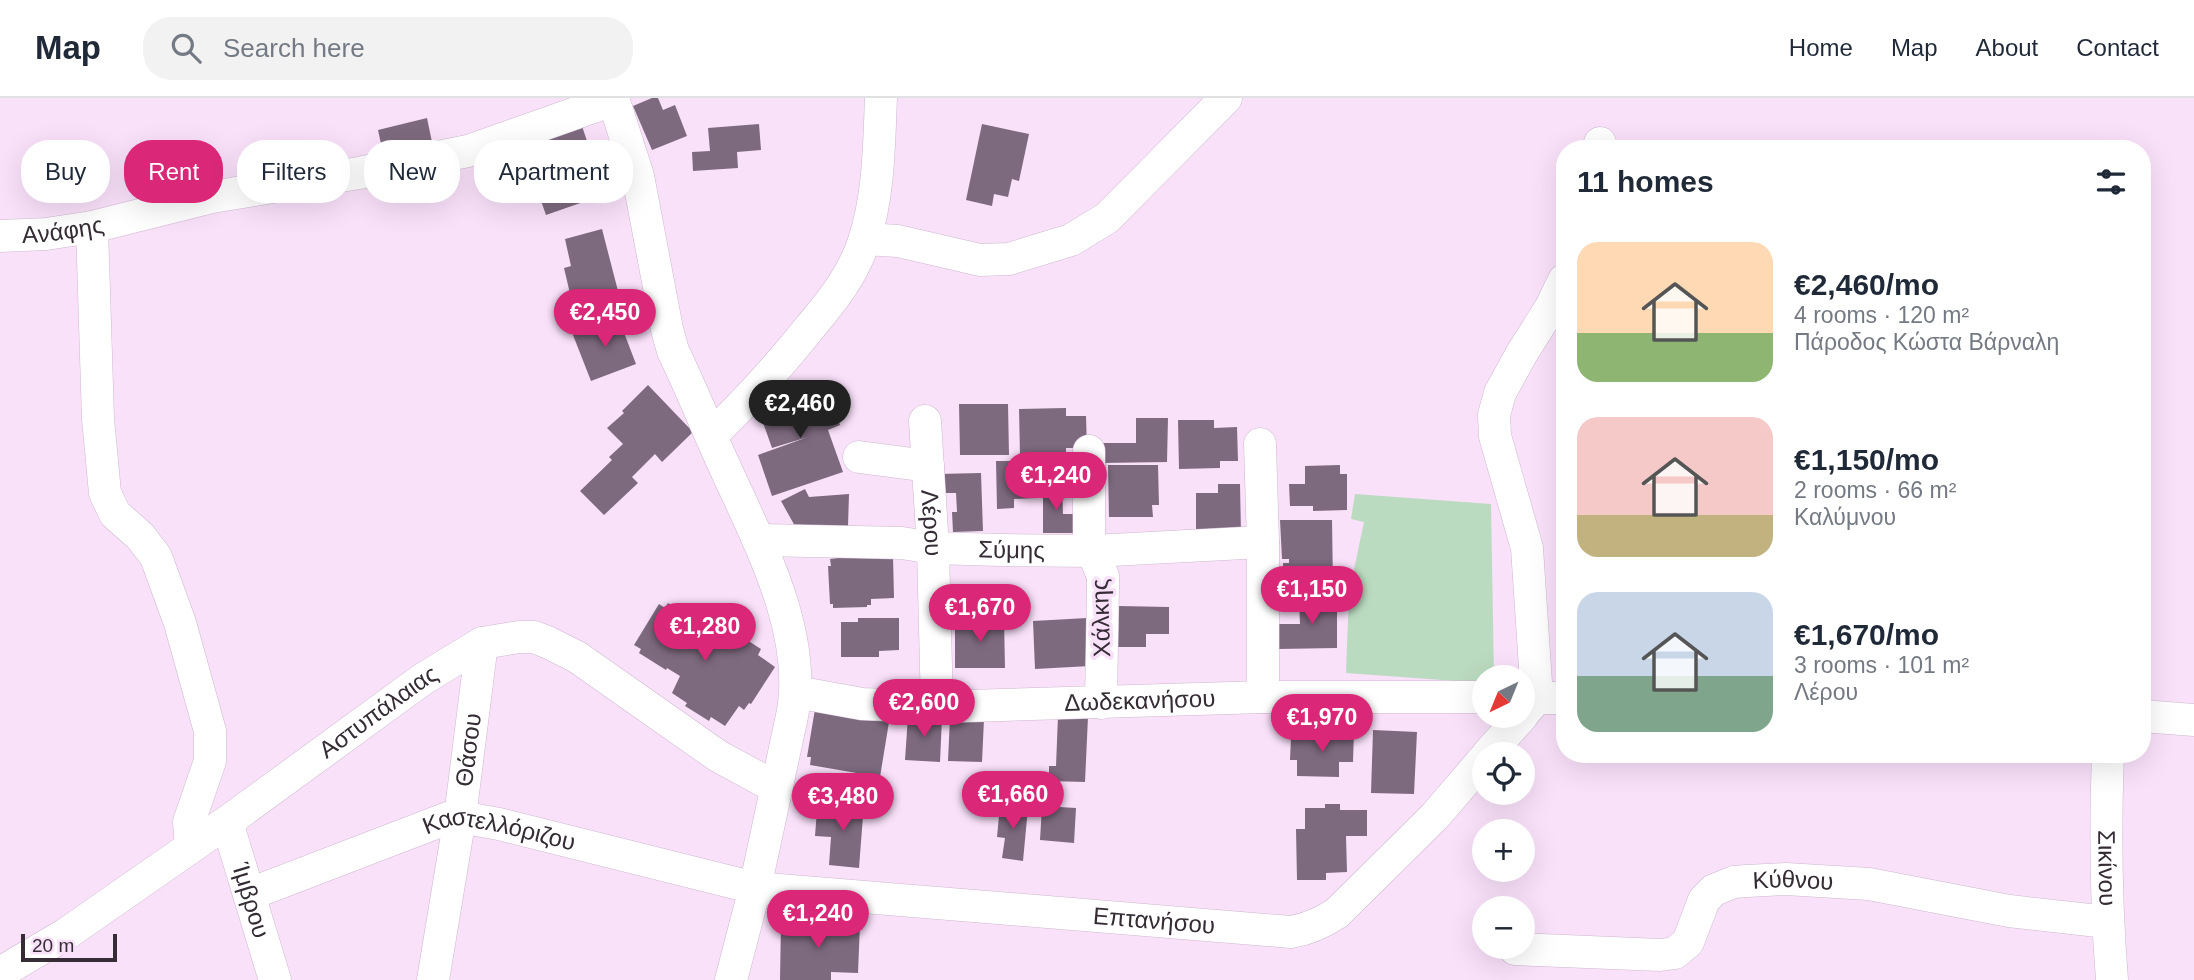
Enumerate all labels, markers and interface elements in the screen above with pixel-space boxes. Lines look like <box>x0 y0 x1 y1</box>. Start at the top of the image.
search box <box>143 17 633 80</box>
text: Map <box>35 29 101 66</box>
icon: search <box>167 29 205 67</box>
text: Search here <box>223 33 365 63</box>
text: Home <box>1789 34 1853 61</box>
text: Map <box>1891 34 1938 61</box>
text: About <box>1976 34 2038 61</box>
text: Contact <box>2076 34 2159 61</box>
chip: Buy <box>21 140 110 203</box>
chip: Rent <box>124 140 223 203</box>
chip: Filters <box>237 140 350 203</box>
chip: New <box>364 140 460 203</box>
chip: Apartment <box>474 140 633 203</box>
icon: filters <box>2092 163 2130 201</box>
text: 11 homes <box>1577 165 1714 198</box>
street label: Ανάφης <box>21 211 106 248</box>
text: €2,460/mo <box>1794 268 1939 301</box>
icon: home <box>1633 270 1717 354</box>
pin: €2,450 <box>548 289 662 349</box>
text: €2,450 <box>570 299 640 325</box>
text: 4 rooms · 120 m² <box>1794 302 1969 328</box>
text: Πάροδος Κώστα Βάρναλη <box>1794 329 2059 355</box>
pin: €2,460 <box>743 380 857 440</box>
text: €2,460 <box>765 390 835 416</box>
text: €1,150/mo <box>1794 443 1939 476</box>
icon: home <box>1633 445 1717 529</box>
pin: €1,240 <box>999 452 1113 512</box>
text: €1,240 <box>1021 462 1091 488</box>
text: 2 rooms · 66 m² <box>1794 477 1956 503</box>
street label: Λέρου <box>916 489 947 557</box>
text: Καλύμνου <box>1794 504 1896 530</box>
street label: Σύμης <box>978 535 1045 563</box>
pin: €1,150 <box>1255 566 1369 626</box>
text: €1,150 <box>1277 576 1347 602</box>
street label: Χάλκης <box>1086 578 1115 658</box>
pin: €1,670 <box>923 584 1037 644</box>
text: €1,670 <box>945 594 1015 620</box>
pin: €1,280 <box>648 603 762 663</box>
text: €1,280 <box>670 613 740 639</box>
text: €1,670/mo <box>1794 618 1939 651</box>
icon: home <box>1633 620 1717 704</box>
text: 3 rooms · 101 m² <box>1794 652 1969 678</box>
street label: Αστυπάλαιας <box>314 659 442 763</box>
north arrow <box>1472 665 1535 728</box>
map controls <box>1472 665 1535 959</box>
text: Λέρου <box>1794 679 1858 705</box>
pin: €2,600 <box>867 680 981 739</box>
street label: Δωδεκανήσου <box>1064 684 1216 716</box>
text: €2,600 <box>889 689 959 715</box>
pin: €1,970 <box>1265 694 1379 754</box>
text: €1,970 <box>1287 704 1357 730</box>
street label: Θάσου <box>450 711 486 788</box>
button: locate <box>1472 742 1535 805</box>
pin: €1,660 <box>956 772 1070 831</box>
pin: €3,480 <box>786 774 900 833</box>
text: €1,660 <box>978 781 1048 807</box>
text: €3,480 <box>808 783 878 809</box>
street label: Καστελλόριζου <box>419 803 578 856</box>
button: + <box>1472 819 1535 882</box>
street label: Σικίνου <box>2093 830 2122 906</box>
street label: Ίμβρου <box>227 859 275 941</box>
street label: Κύθνου <box>1752 865 1834 895</box>
pin: €1,240 <box>761 890 875 950</box>
button: − <box>1472 896 1535 959</box>
text: €1,240 <box>783 900 853 926</box>
street label: Επτανήσου <box>1092 902 1216 939</box>
scale bar <box>21 931 117 963</box>
text: 20 m <box>32 935 74 956</box>

